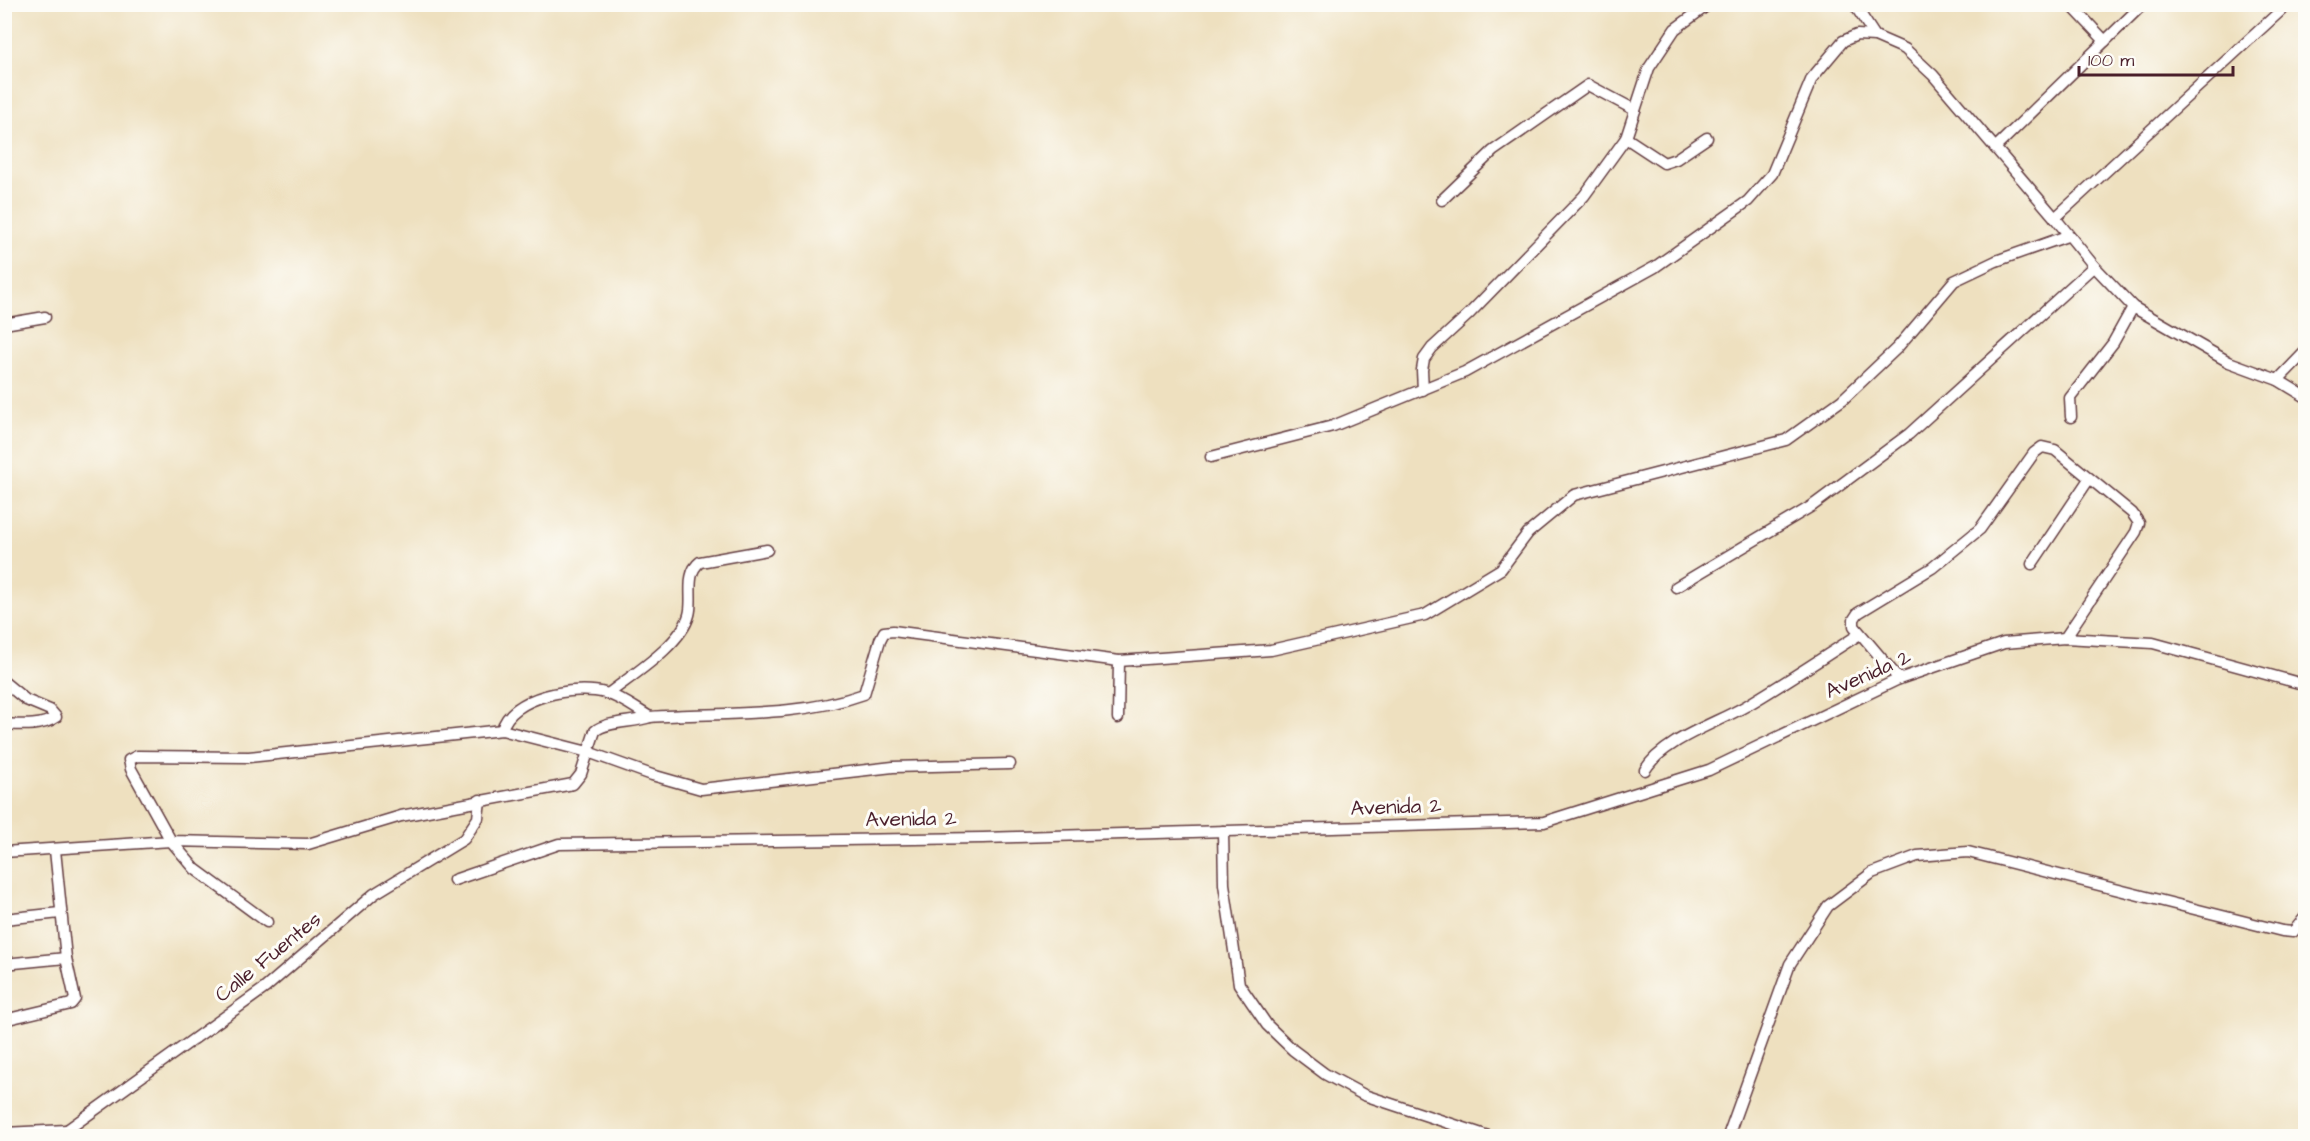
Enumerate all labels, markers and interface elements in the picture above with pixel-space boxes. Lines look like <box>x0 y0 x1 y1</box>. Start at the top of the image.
scale bar <box>2079 39 2234 77</box>
text: 100 m <box>2088 48 2134 73</box>
street label: Avenida 2 <box>1820 642 1916 706</box>
street label: Avenida 2 <box>1350 791 1442 823</box>
street label: Avenida 2 <box>865 804 957 834</box>
street label: Calle Fuentes <box>209 905 327 1009</box>

